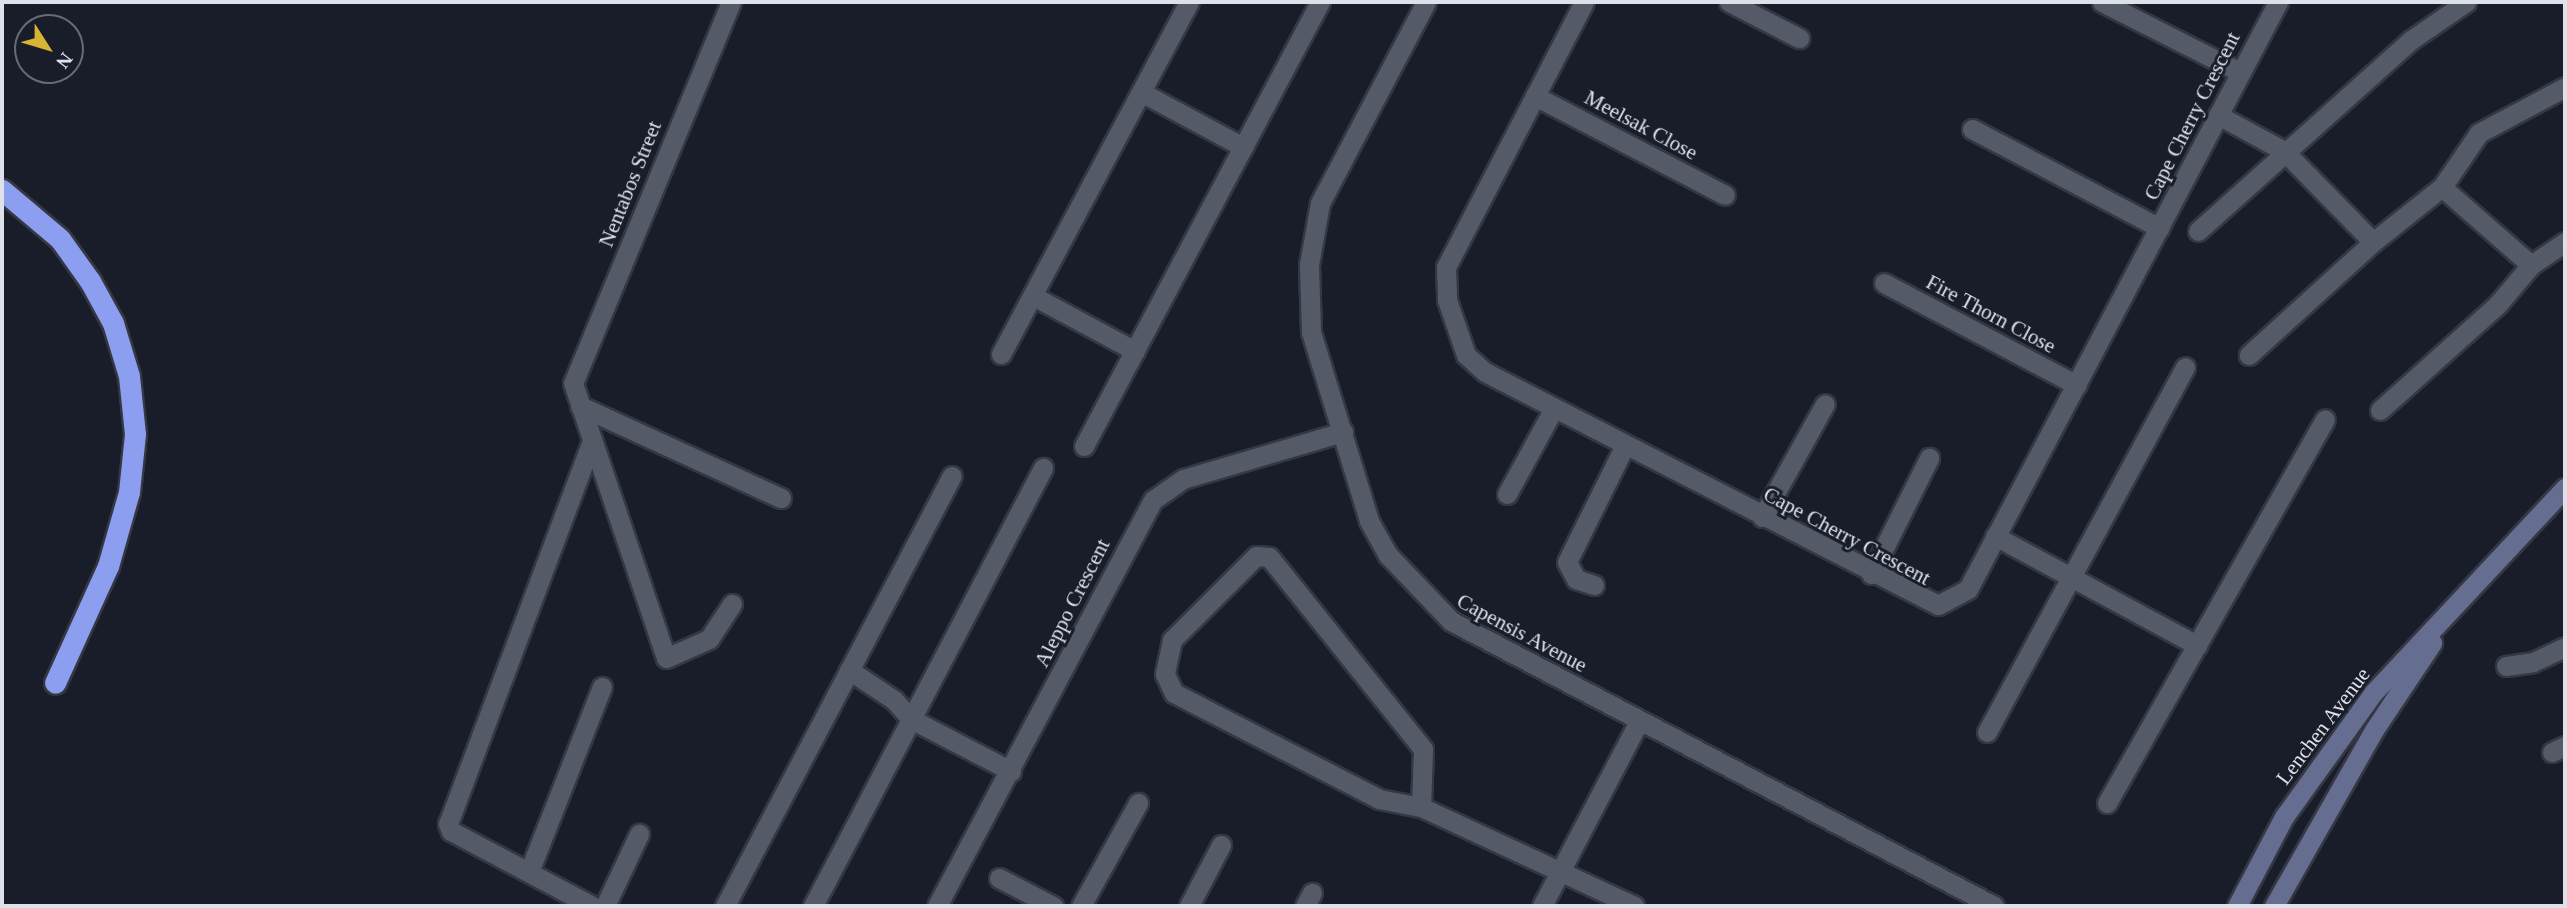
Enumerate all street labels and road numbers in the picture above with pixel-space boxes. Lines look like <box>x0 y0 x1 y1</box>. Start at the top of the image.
street label: Cape Cherry Crescent <box>2139 28 2245 204</box>
street label: Meelsak Close <box>1580 85 1702 165</box>
street label: Nentabos Street <box>593 117 667 251</box>
street label: Fire Thorn Close <box>1922 269 2060 359</box>
street label: Cape Cherry Crescent <box>1759 481 1935 591</box>
street label: Aleppo Crescent <box>1029 535 1115 671</box>
street label: Capensis Avenue <box>1452 588 1592 678</box>
street label: Lenchen Avenue <box>2270 662 2376 790</box>

